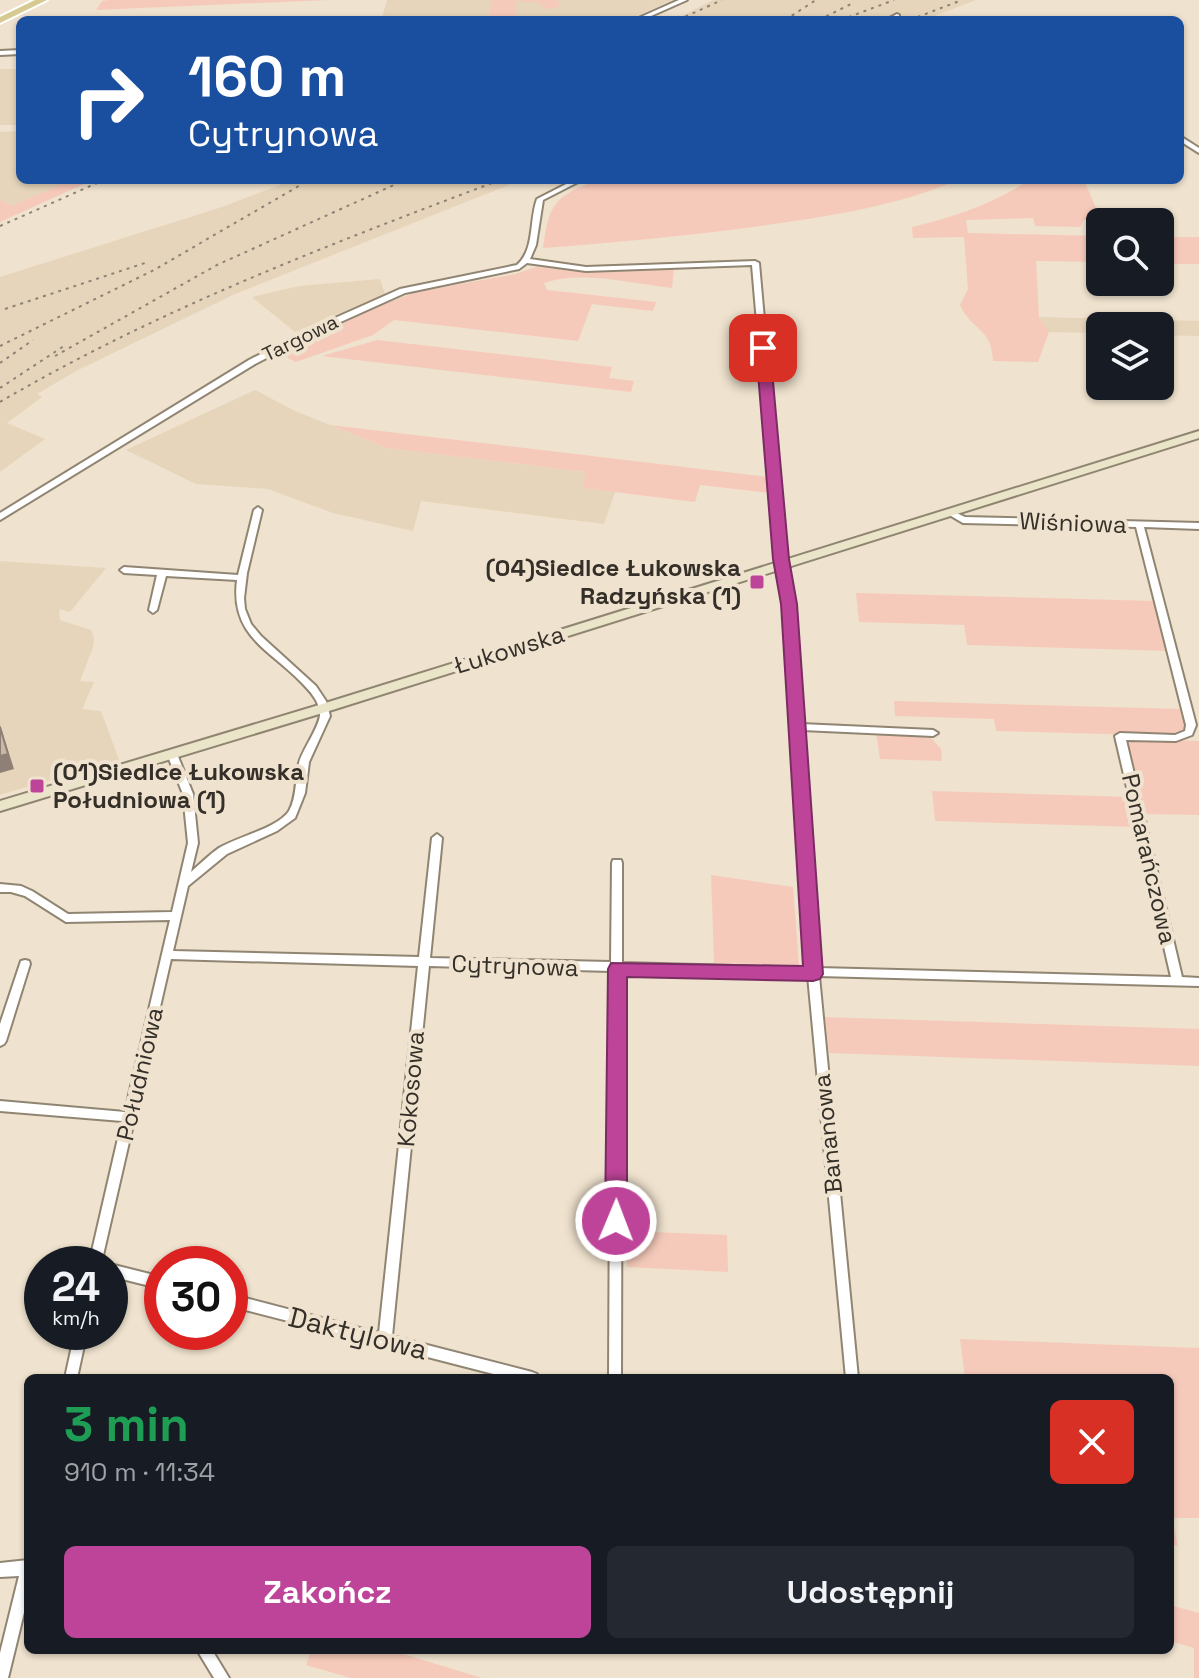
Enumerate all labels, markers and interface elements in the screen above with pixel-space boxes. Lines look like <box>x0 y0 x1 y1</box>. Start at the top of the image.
text: 160 m <box>188 41 346 112</box>
icon: right <box>56 48 160 152</box>
text: Cytrynowa <box>188 111 379 157</box>
map controls <box>1086 208 1174 400</box>
button: search <box>1086 208 1174 296</box>
street label: Targowa <box>258 309 342 367</box>
button: layers <box>1086 312 1174 400</box>
pin <box>729 314 797 382</box>
icon: arrive <box>741 326 785 370</box>
street label: Wiśniowa <box>1019 505 1127 540</box>
place label: (04)Siedlce Łukowska Radzyńska (1) <box>486 552 741 611</box>
marker: (04)Siedlce Łukowska Radzyńska (1) <box>748 573 766 591</box>
street label: Łukowska <box>450 618 568 681</box>
place label: (01)Siedlce Łukowska Południowa (1) <box>53 756 304 815</box>
street label: Pomarańczowa <box>1115 771 1184 947</box>
marker: (01)Siedlce Łukowska Południowa (1) <box>28 777 46 795</box>
street label: Cytrynowa <box>451 948 579 983</box>
street label: Południowa <box>109 1004 170 1144</box>
street label: Kokosowa <box>390 1030 431 1148</box>
street label: Bananowa <box>806 1072 849 1195</box>
position arrow <box>574 1179 658 1263</box>
speed limit sign: 30 <box>144 1246 248 1350</box>
text: 24 <box>52 1262 100 1313</box>
street label: Daktylowa <box>285 1298 431 1368</box>
text: km/h <box>52 1305 100 1331</box>
text: 3 min <box>64 1394 189 1455</box>
button: close <box>1050 1400 1134 1484</box>
text: 910 m · 11:34 <box>64 1455 215 1489</box>
button: Zakończ <box>64 1546 591 1638</box>
button: Udostępnij <box>607 1546 1134 1638</box>

